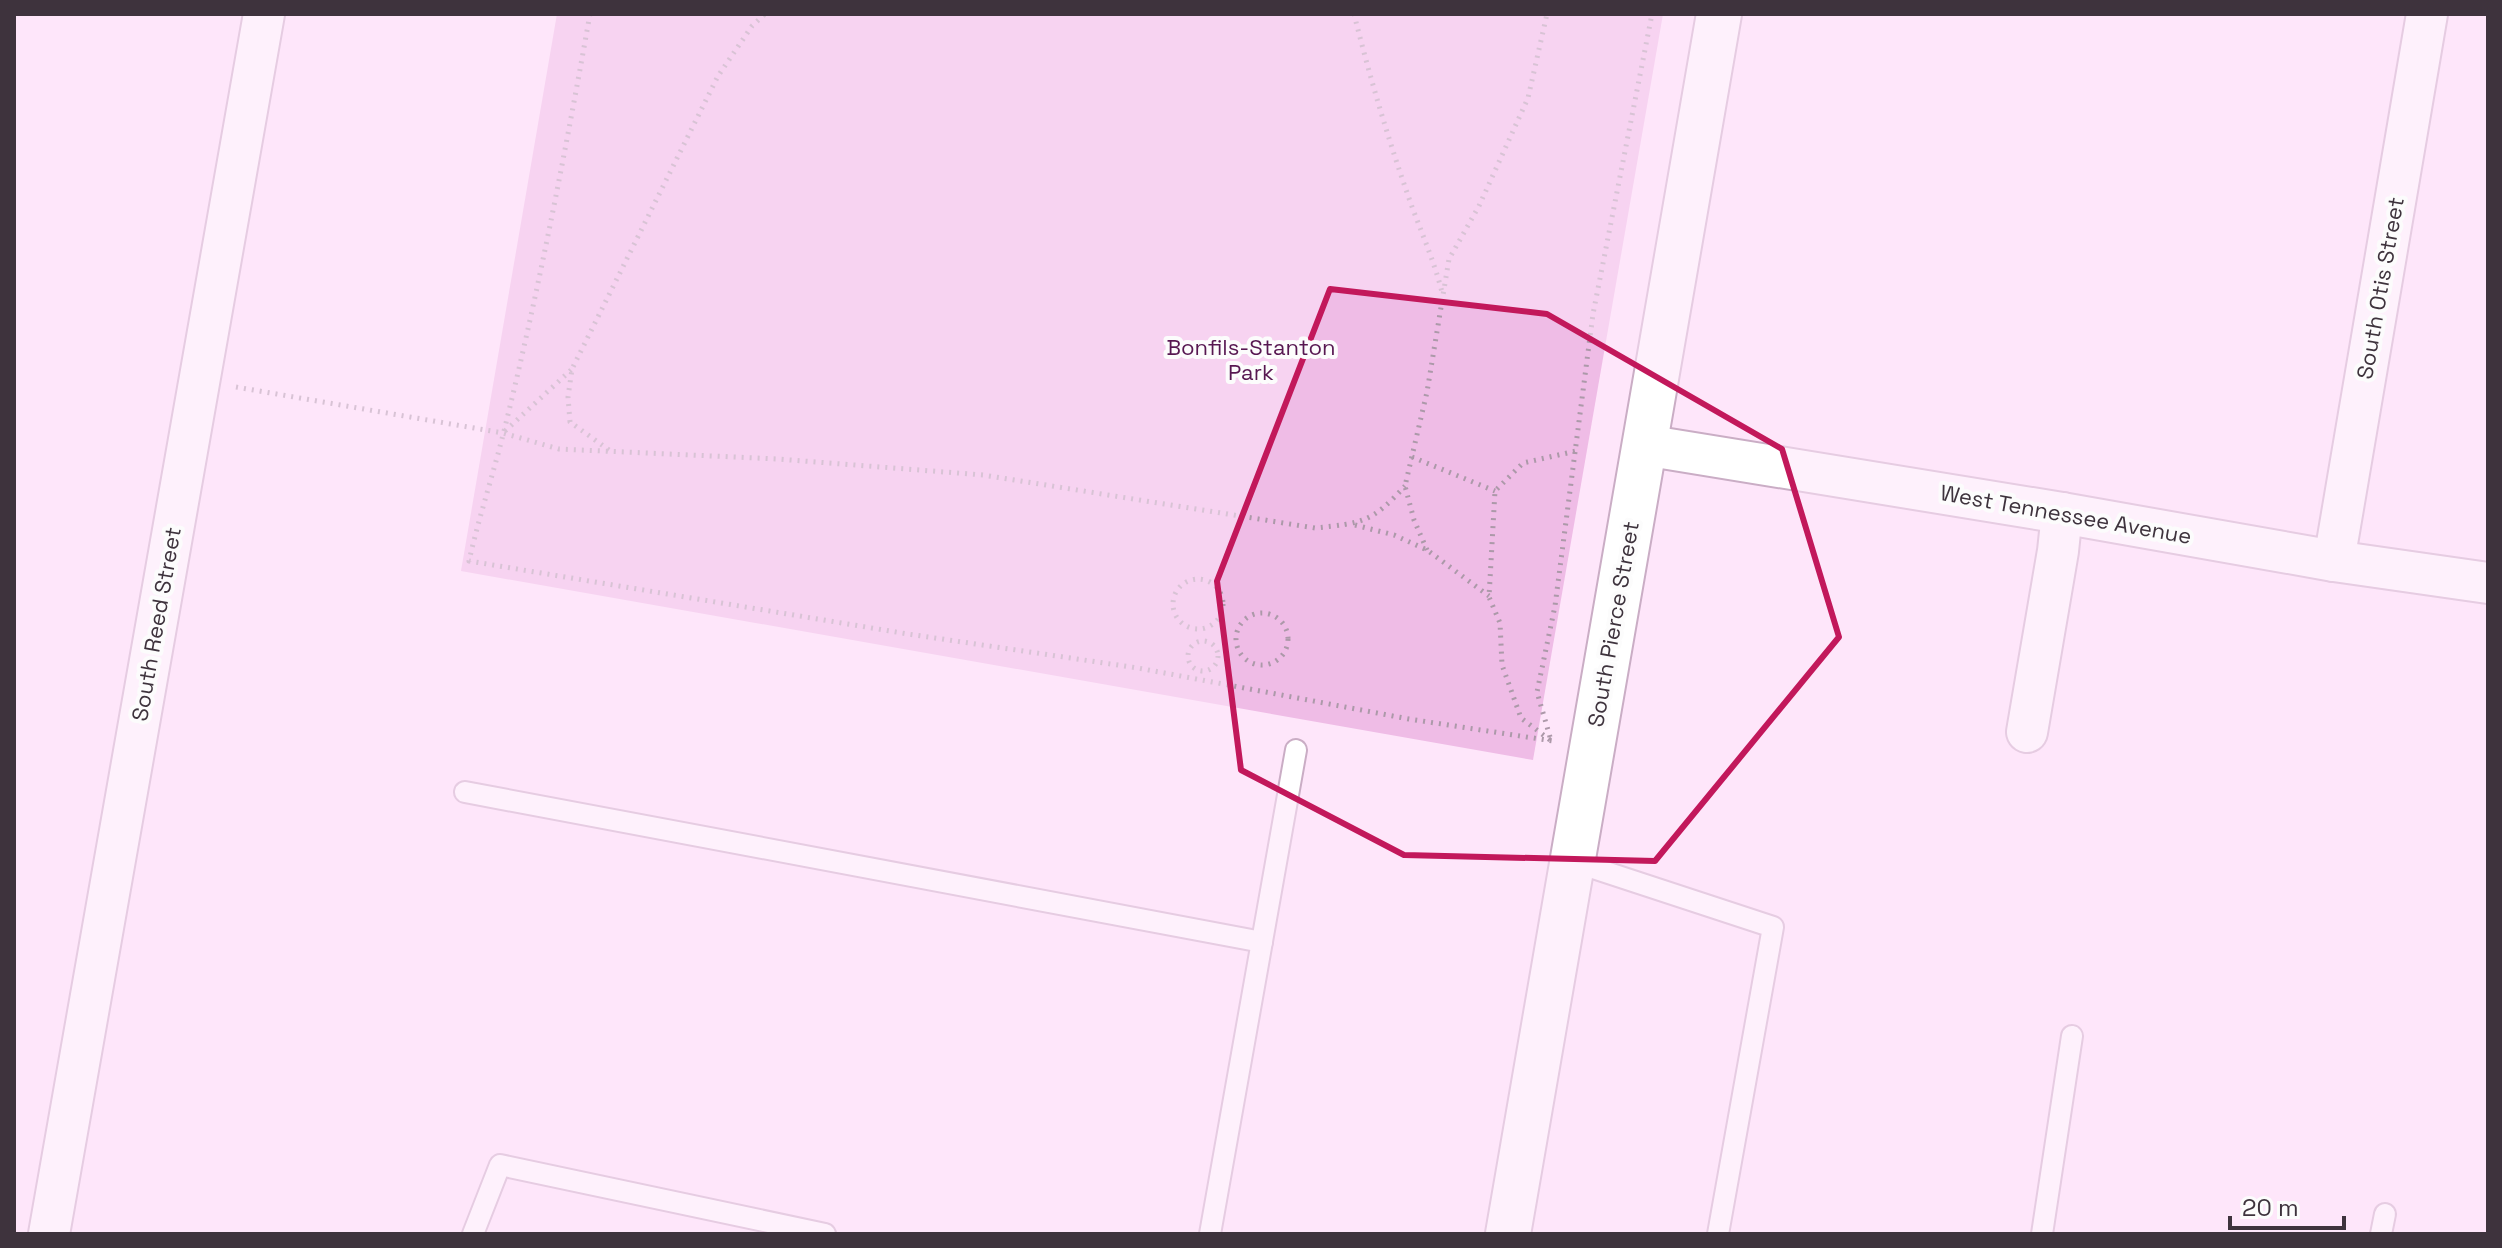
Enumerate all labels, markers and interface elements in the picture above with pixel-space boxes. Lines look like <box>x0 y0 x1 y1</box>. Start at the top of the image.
street label: South Otis Street <box>2350 195 2410 381</box>
park label: Bonfils-Stanton Park <box>1166 333 1336 386</box>
street label: West Tennessee Avenue <box>1938 478 2194 550</box>
street label: South Pierce Street <box>1581 519 1645 729</box>
street label: South Reed Street <box>125 525 187 723</box>
scale bar <box>2230 1180 2344 1230</box>
text: 20 m <box>2242 1192 2299 1223</box>

